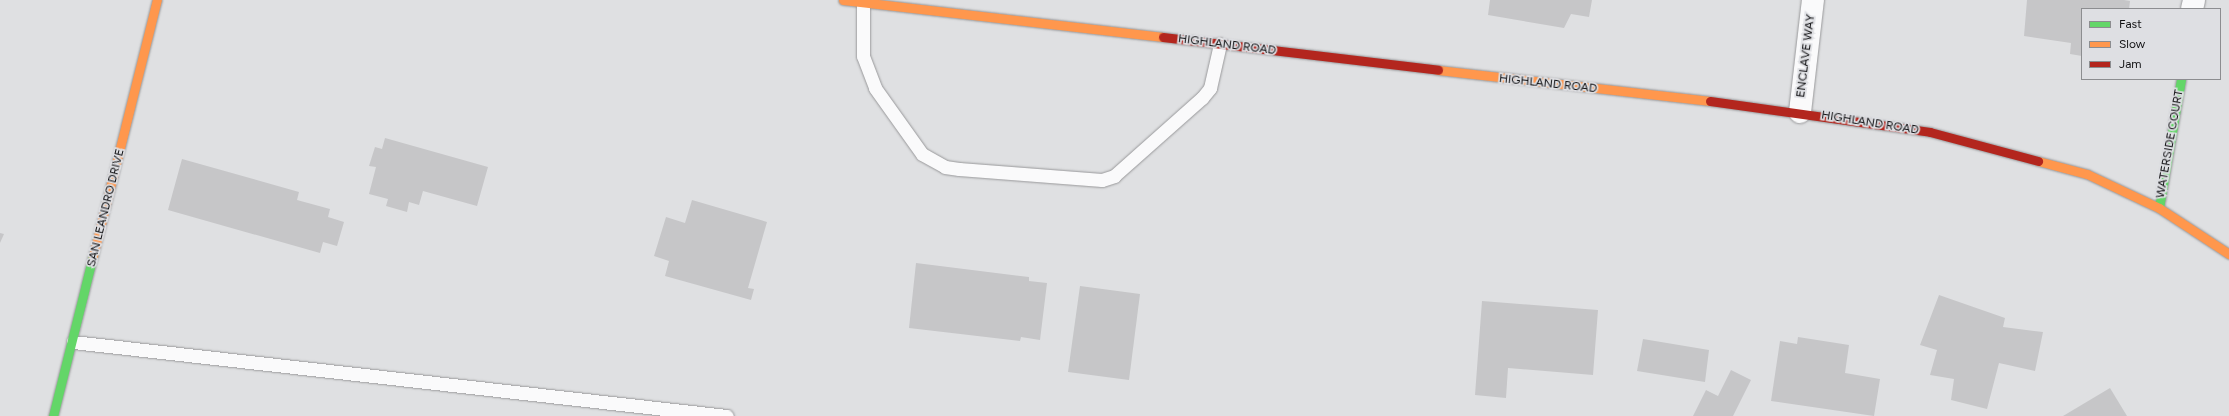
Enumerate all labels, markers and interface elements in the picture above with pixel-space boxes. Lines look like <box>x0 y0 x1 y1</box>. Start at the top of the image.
legend <box>2081 8 2221 80</box>
street label: ENCLAVE WAY <box>1794 14 1818 98</box>
text: Fast <box>2119 17 2142 31</box>
street label: HIGHLAND ROAD <box>1177 32 1277 58</box>
text: Slow <box>2119 37 2145 51</box>
text: Jam <box>2119 57 2142 71</box>
street label: HIGHLAND ROAD <box>1498 72 1598 96</box>
street label: WATERSIDE COURT <box>2153 89 2187 199</box>
street label: HIGHLAND ROAD <box>1820 108 1920 138</box>
street label: SAN LEANDRO DRIVE <box>84 148 128 268</box>

